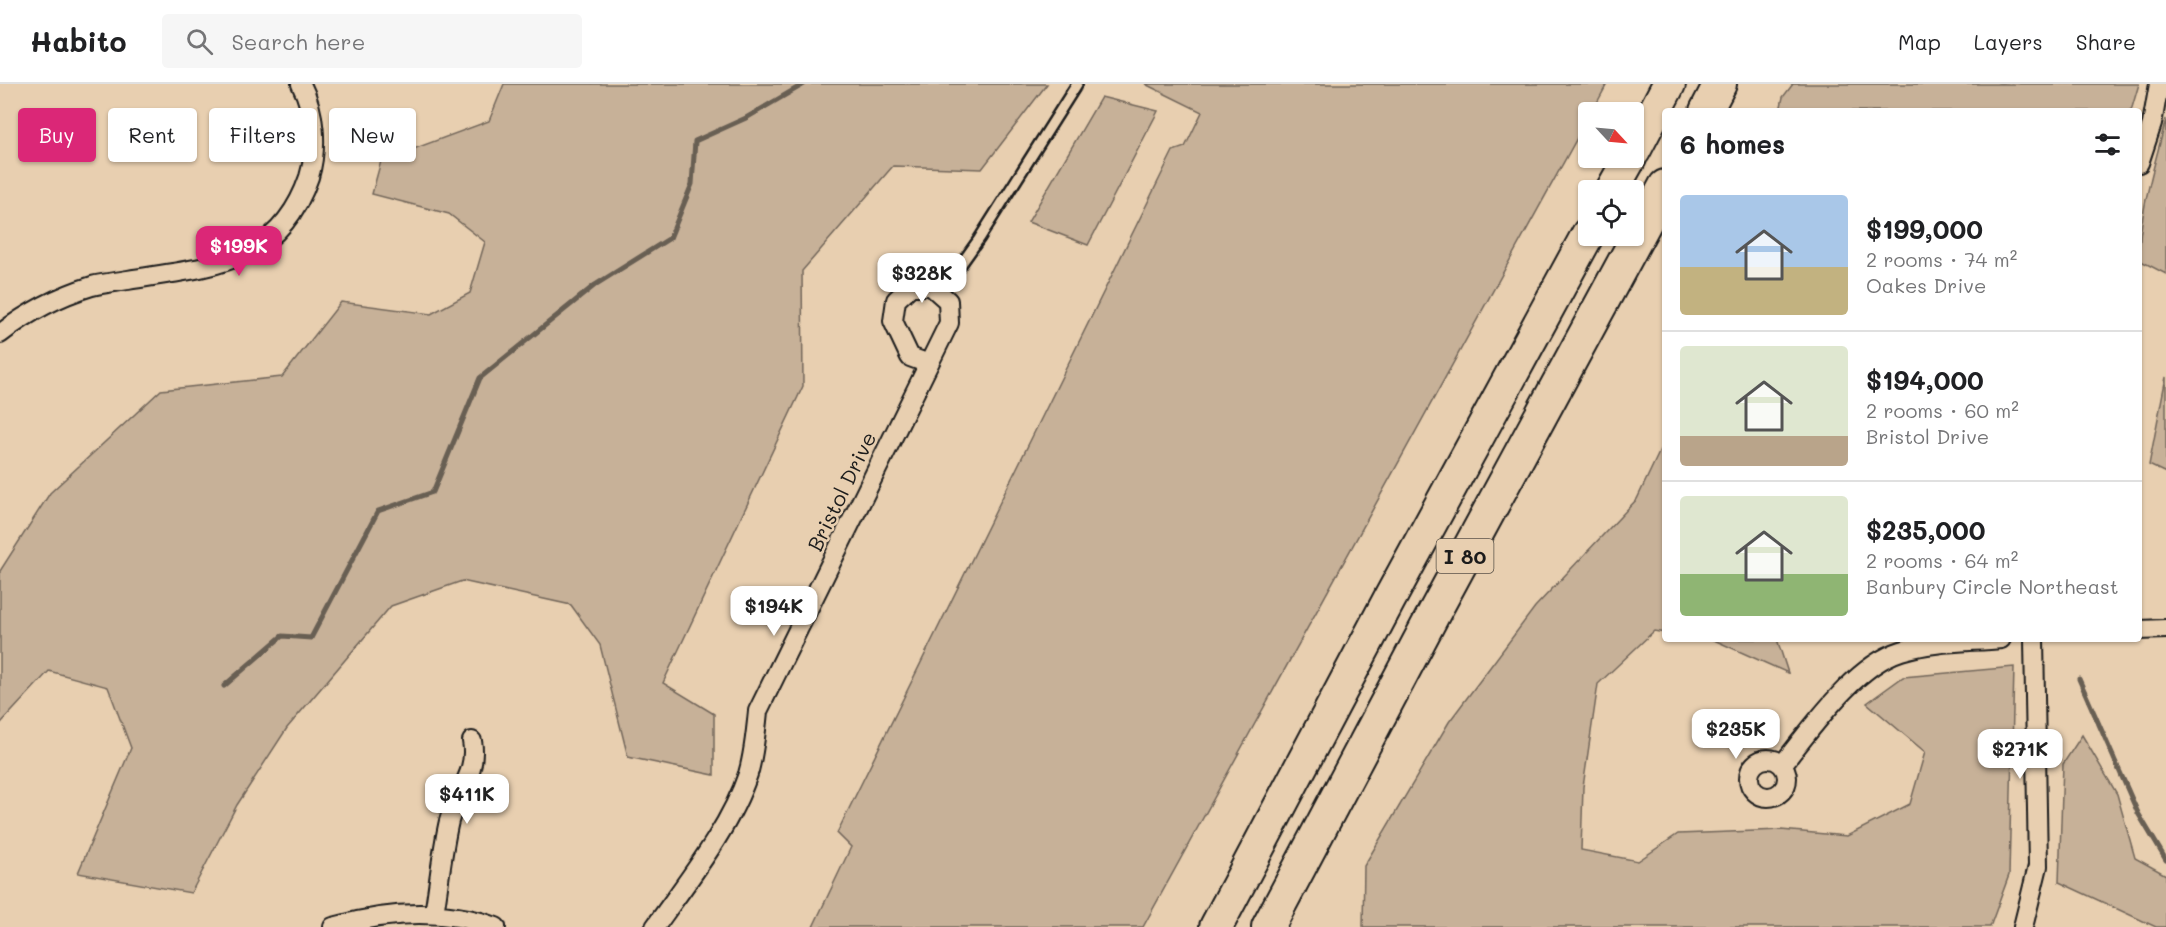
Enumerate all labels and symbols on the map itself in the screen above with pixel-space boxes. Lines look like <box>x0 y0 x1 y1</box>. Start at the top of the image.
north arrow <box>1578 102 1644 168</box>
pin: $199K <box>197 226 281 277</box>
pin: $328K <box>880 253 964 304</box>
street label: Bristol Drive <box>801 427 881 555</box>
road number: I 80 <box>1436 539 1494 573</box>
pin: $194K <box>732 586 816 637</box>
pin: $235K <box>1694 709 1778 760</box>
pin: $271K <box>1978 729 2062 780</box>
pin: $411K <box>425 774 509 825</box>

